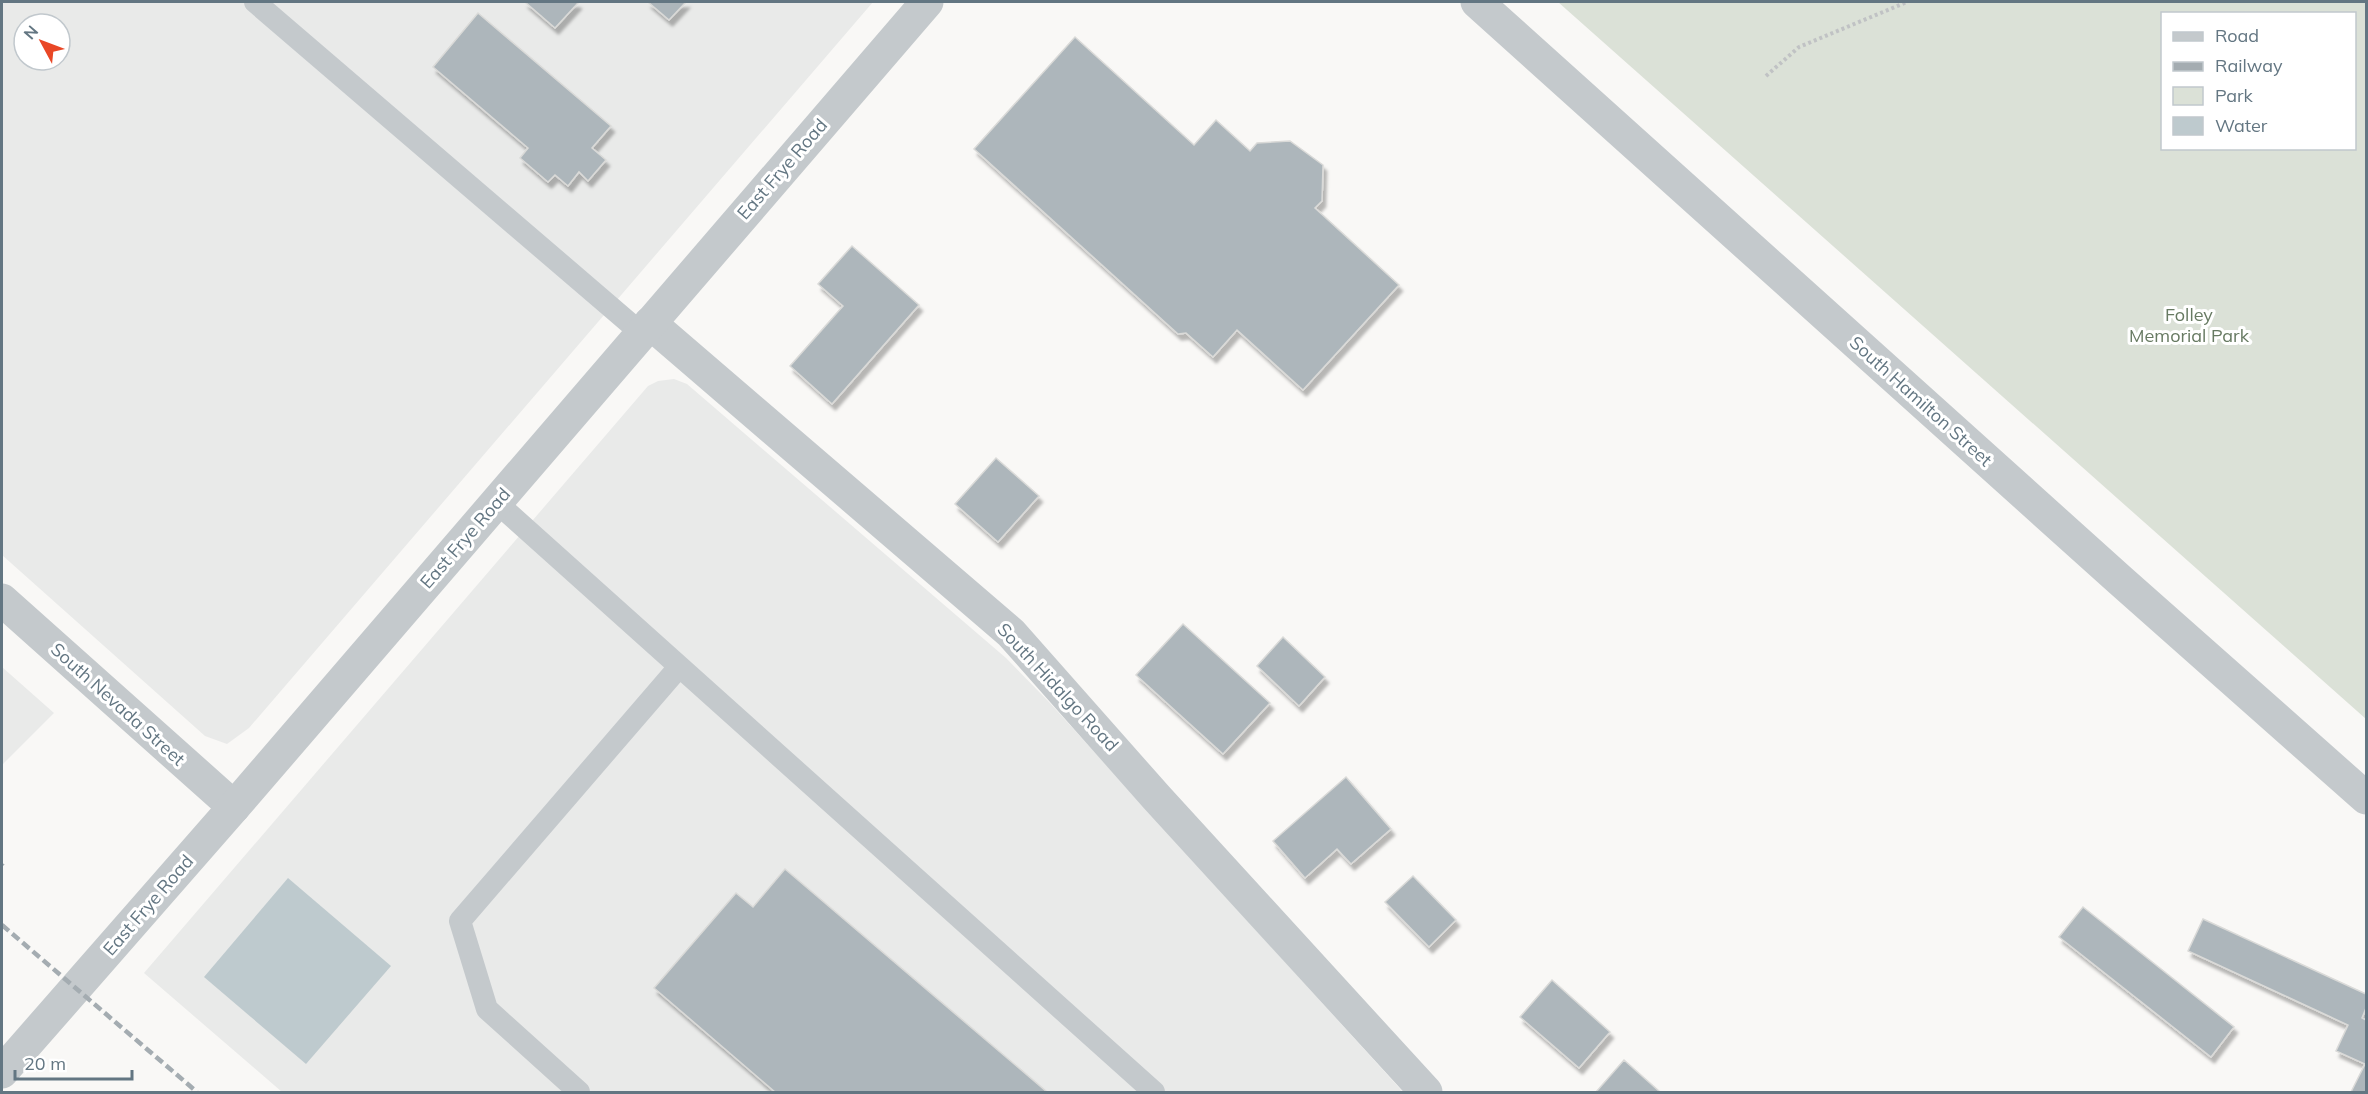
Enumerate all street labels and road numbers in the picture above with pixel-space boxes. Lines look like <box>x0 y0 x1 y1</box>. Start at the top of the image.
street label: East Frye Road <box>732 114 832 224</box>
street label: South Hamilton Street <box>1845 331 1997 471</box>
street label: East Frye Road <box>415 483 515 593</box>
street label: South Hidalgo Road <box>993 618 1123 756</box>
street label: South Nevada Street <box>46 638 190 770</box>
street label: East Frye Road <box>98 850 198 960</box>

